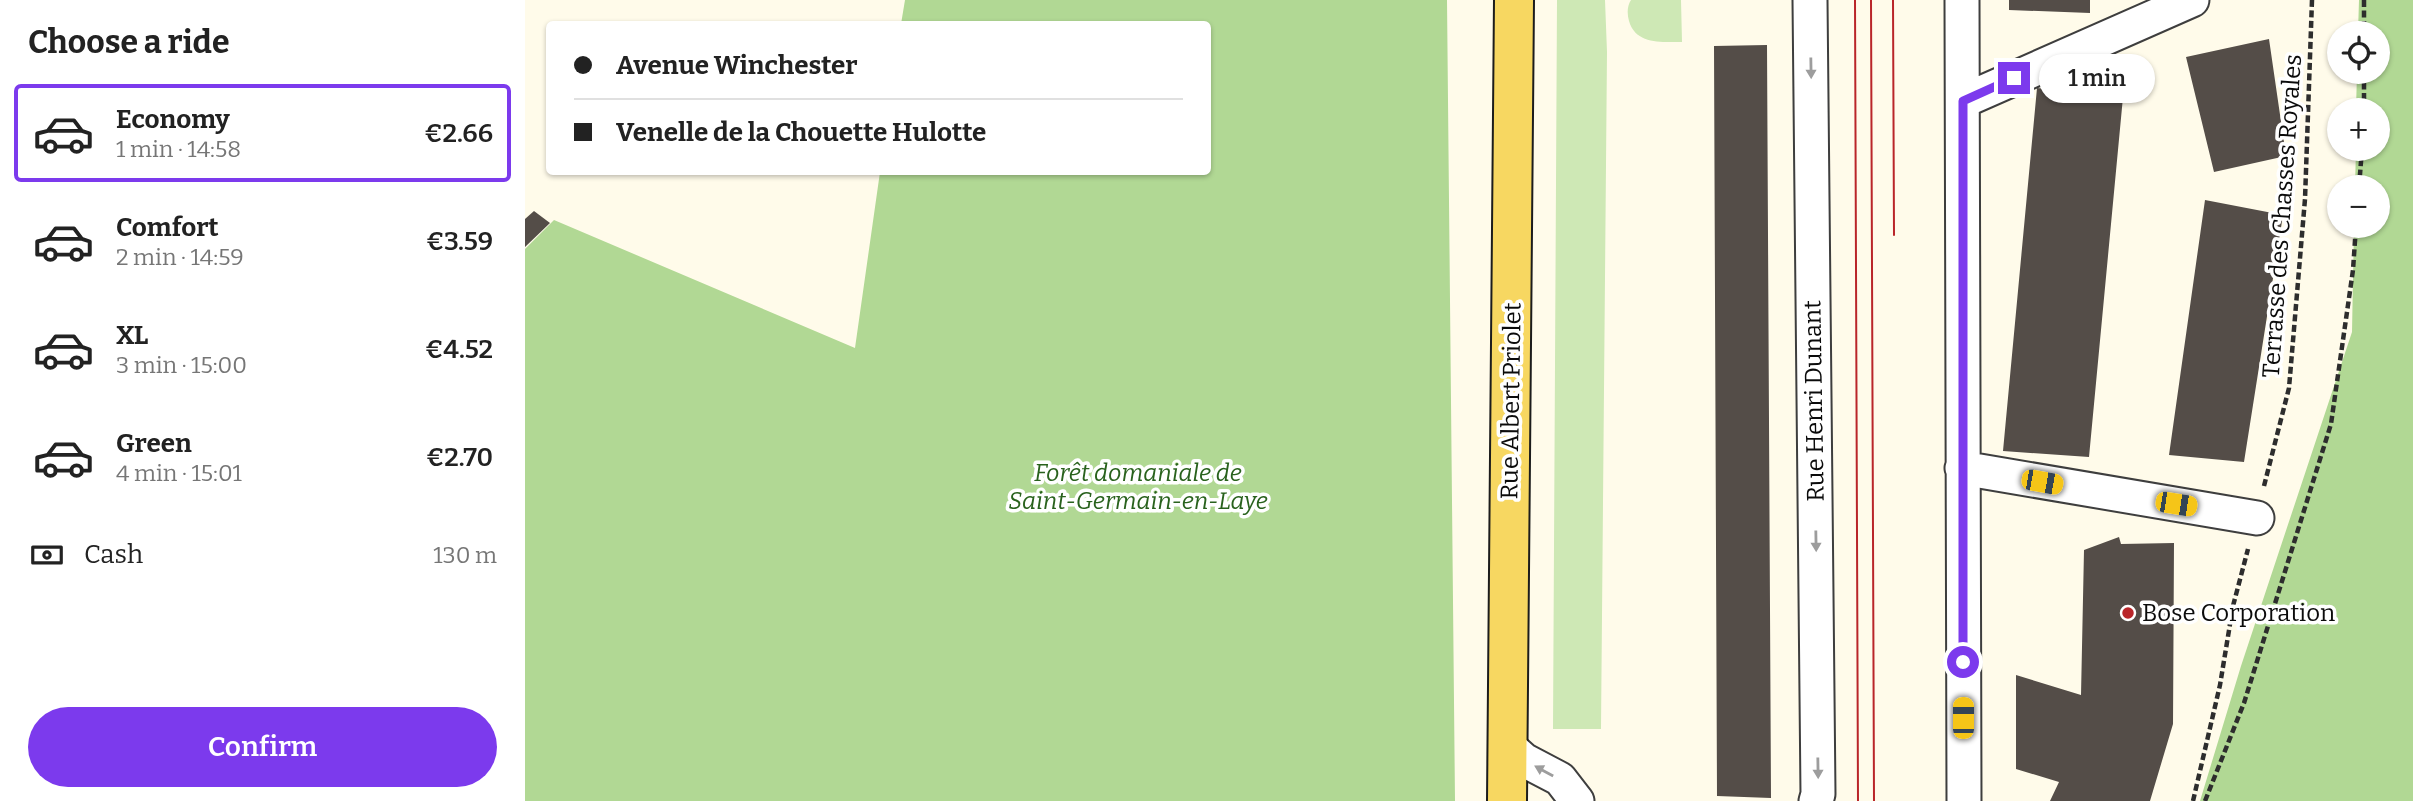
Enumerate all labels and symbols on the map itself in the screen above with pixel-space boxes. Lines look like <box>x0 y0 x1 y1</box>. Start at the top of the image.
street label: Terrasse des Chasses Royales <box>2257 53 2307 379</box>
callout: 1 min <box>2039 54 2154 102</box>
one-way arrow <box>1805 57 1817 79</box>
route end <box>1998 62 2030 94</box>
street label: Rue Henri Dunant <box>1798 300 1830 502</box>
street label: Rue Albert Priolet <box>1495 302 1527 500</box>
park label: Forêt domaniale de Saint-Germain-en-Laye <box>1008 459 1268 515</box>
car <box>2020 468 2065 496</box>
car <box>2154 490 2199 518</box>
one-way arrow <box>1810 530 1822 552</box>
place label: Bose Corporation <box>2142 599 2335 627</box>
marker: Bose Corporation <box>2120 605 2136 621</box>
route start <box>1947 646 1979 678</box>
car <box>1953 697 1974 739</box>
one-way arrow <box>1812 757 1824 779</box>
one-way arrow <box>1535 765 1554 777</box>

